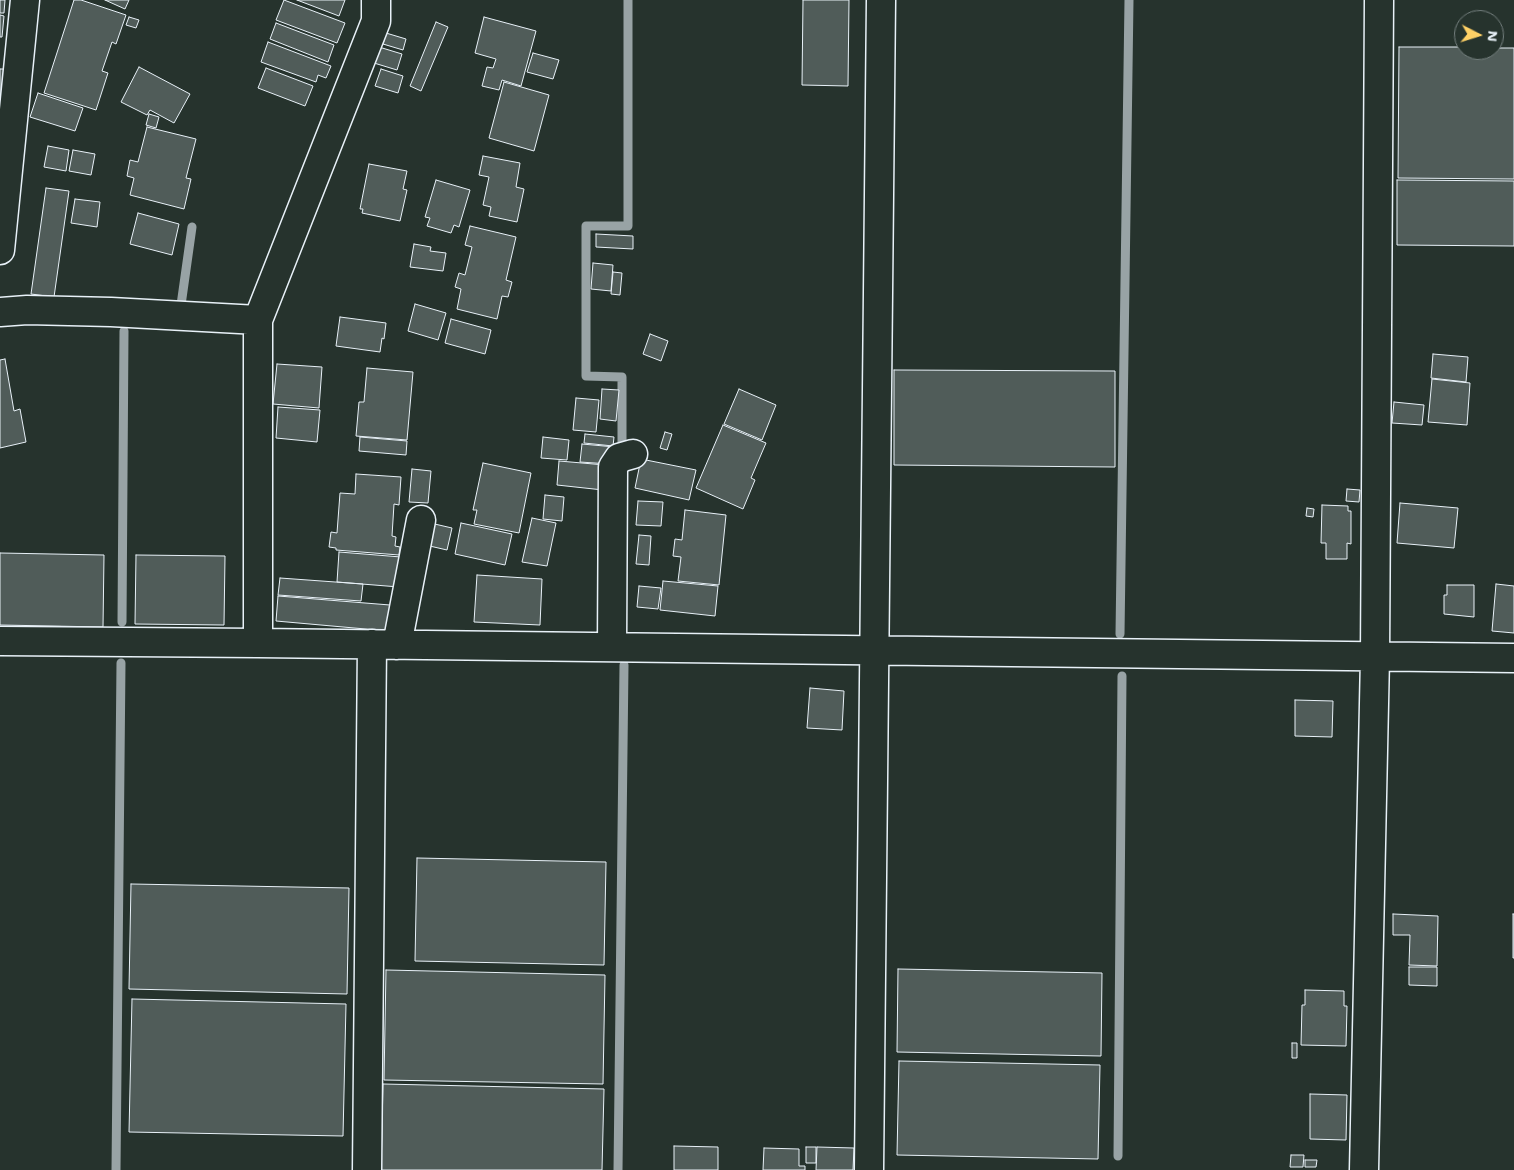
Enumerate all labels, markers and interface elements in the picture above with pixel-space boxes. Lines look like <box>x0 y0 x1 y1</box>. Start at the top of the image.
north arrow <box>1454 10 1504 60</box>
text: N <box>1483 30 1502 43</box>

